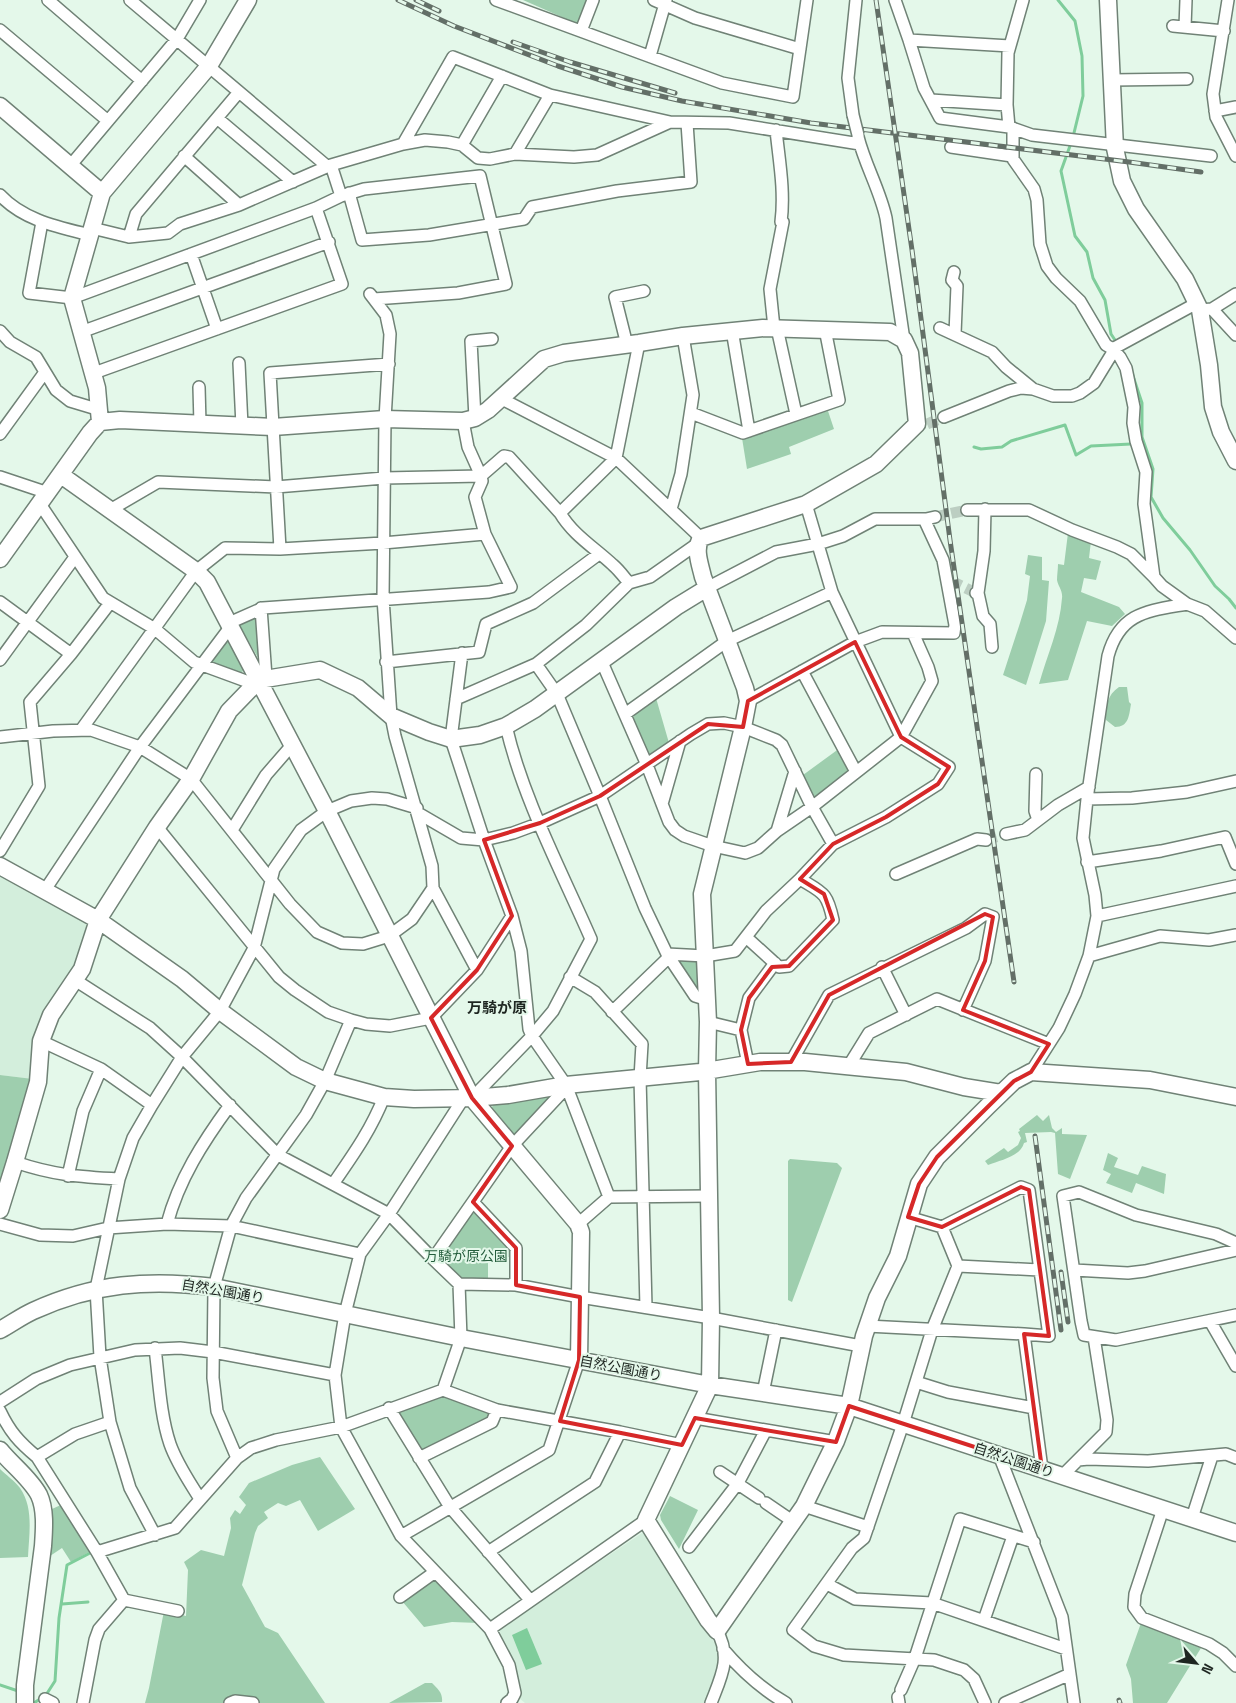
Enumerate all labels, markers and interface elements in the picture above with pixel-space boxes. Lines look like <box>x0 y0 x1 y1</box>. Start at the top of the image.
district label: 万騎が原 <box>467 998 527 1017</box>
park label: 万騎が原公園 <box>424 1247 508 1265</box>
street label: 自然公園通り <box>180 1275 266 1307</box>
street label: 自然公園通り <box>578 1351 664 1385</box>
street label: 自然公園通り <box>971 1438 1057 1482</box>
north arrow <box>1171 1638 1221 1688</box>
text: N <box>1197 1661 1218 1677</box>

